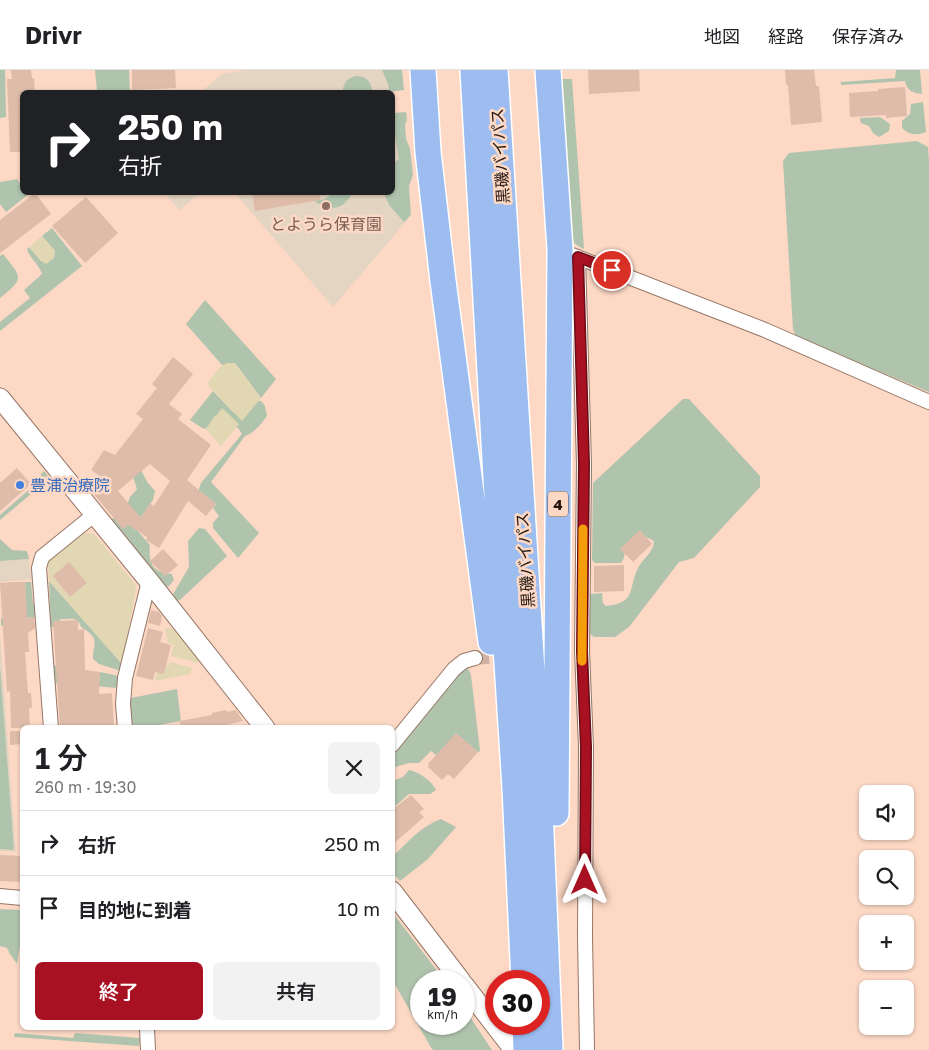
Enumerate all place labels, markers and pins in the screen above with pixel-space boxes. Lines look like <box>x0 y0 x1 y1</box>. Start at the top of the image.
marker: とようら保育園 <box>320 200 332 212</box>
place label: とようら保育園 <box>270 214 382 234</box>
pin <box>591 249 633 291</box>
place label: 豊浦治療院 <box>30 475 110 495</box>
marker: 豊浦治療院 <box>14 479 26 491</box>

